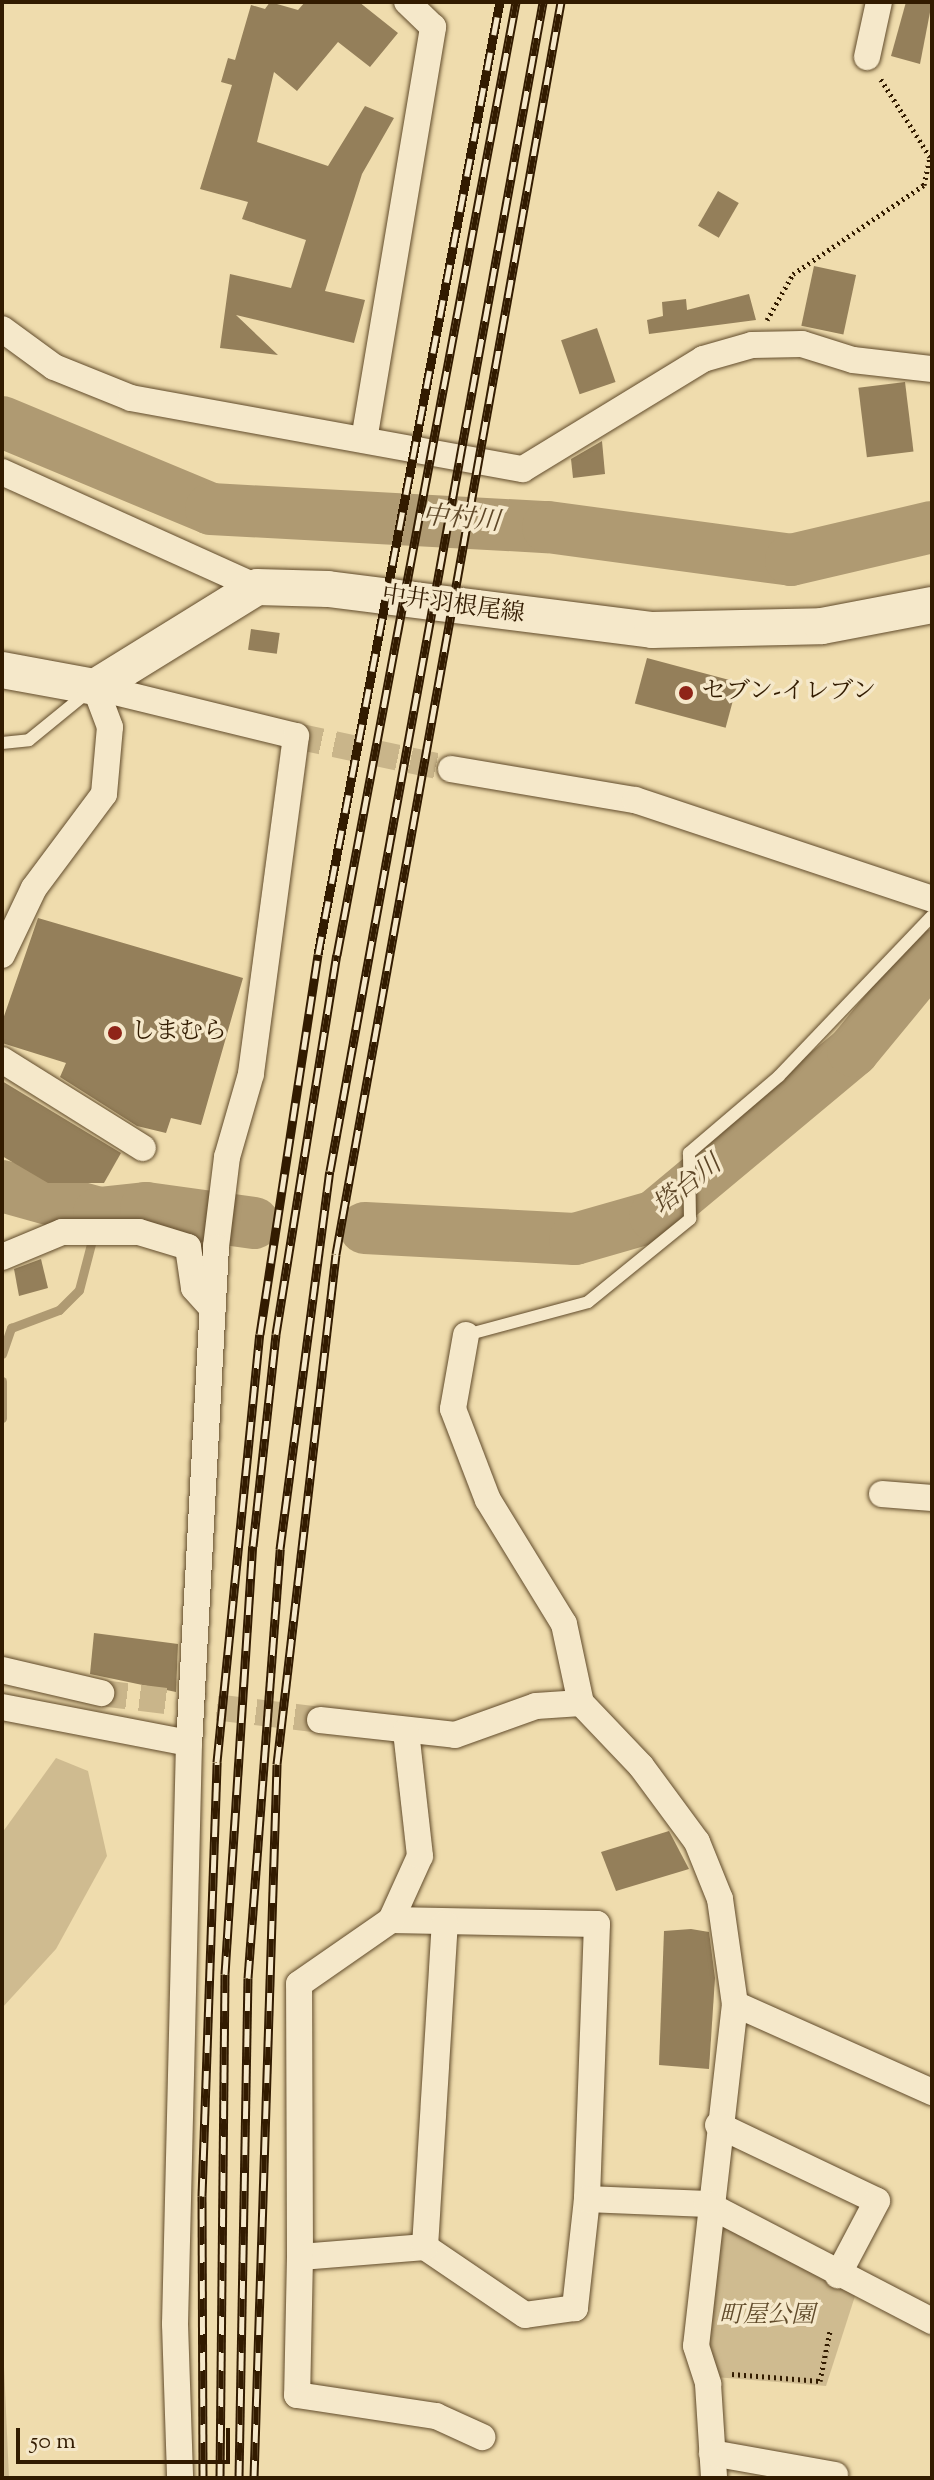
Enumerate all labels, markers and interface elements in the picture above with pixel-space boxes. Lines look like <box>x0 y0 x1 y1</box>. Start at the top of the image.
water label: 中村川 <box>421 501 501 539</box>
street label: 中井羽根尾線 <box>380 582 526 630</box>
place label: セブン-イレブン <box>702 679 878 707</box>
marker: セブン-イレブン <box>677 684 695 702</box>
place label: しまむら <box>131 1019 227 1047</box>
marker: しまむら <box>106 1024 124 1042</box>
water label: 塔台川 <box>648 1150 728 1222</box>
park label: 町屋公園 <box>719 2303 815 2331</box>
scale bar <box>20 2412 234 2462</box>
text: 50 m <box>30 2425 76 2459</box>

